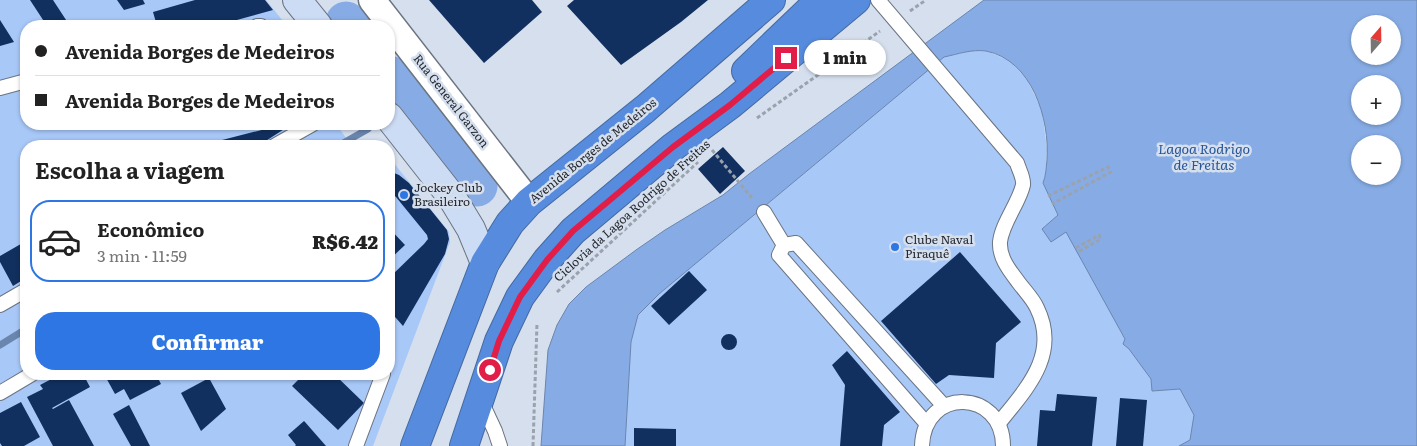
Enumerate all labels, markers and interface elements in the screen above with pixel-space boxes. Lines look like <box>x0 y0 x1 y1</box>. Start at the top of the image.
north arrow <box>1351 15 1401 65</box>
map controls <box>1351 15 1401 185</box>
text: Avenida Borges de Medeiros <box>65 37 335 65</box>
callout: 1 min <box>804 40 886 76</box>
text: 1 min <box>823 45 867 69</box>
route end <box>775 47 797 69</box>
street label: Rua General Garzon <box>410 50 494 151</box>
button: + <box>1351 75 1401 125</box>
text: Avenida Borges de Medeiros <box>65 86 335 114</box>
street label: Avenida Borges de Medeiros <box>525 93 660 207</box>
street label: Ciclovia da Lagoa Rodrigo de Freitas <box>549 135 714 285</box>
button: − <box>1351 135 1401 185</box>
water label: Lagoa Rodrigo de Freitas <box>1158 138 1250 174</box>
text: Escolha a viagem <box>35 153 225 186</box>
place label: Jockey Club Brasileiro <box>414 178 482 210</box>
marker: Jockey Club Brasileiro <box>398 189 410 201</box>
text: Econômico <box>97 215 204 243</box>
icon: car <box>37 219 82 264</box>
text: R$6.42 <box>312 227 378 255</box>
place label: Clube Naval Piraquê <box>905 230 973 262</box>
marker: Clube Naval Piraquê <box>889 241 901 253</box>
text: 3 min · 11:59 <box>97 243 187 267</box>
button: Confirmar <box>35 312 380 370</box>
route start <box>479 359 501 381</box>

